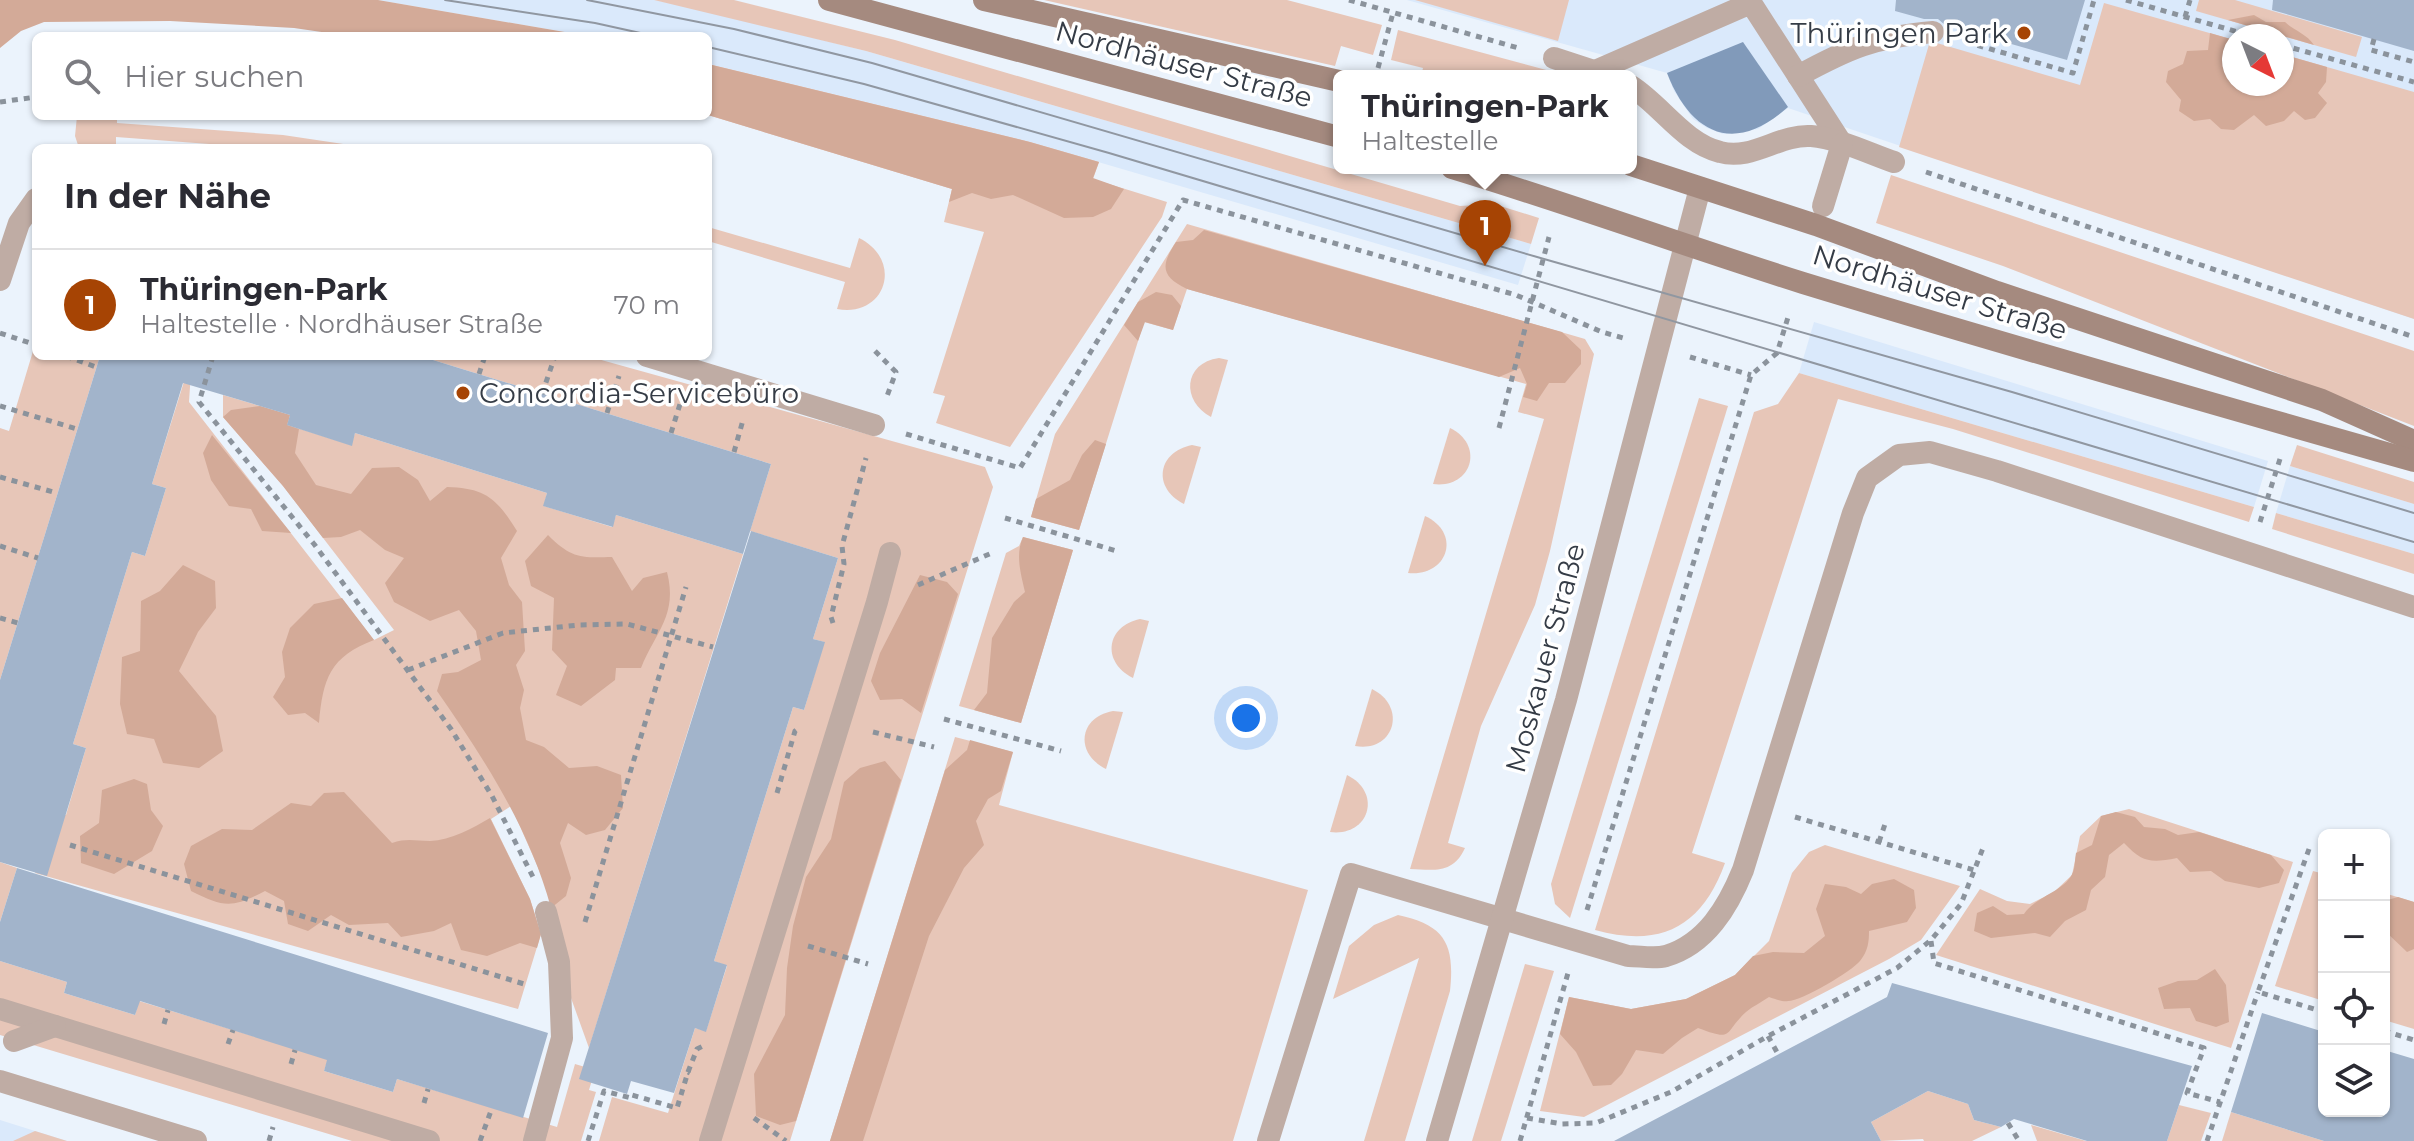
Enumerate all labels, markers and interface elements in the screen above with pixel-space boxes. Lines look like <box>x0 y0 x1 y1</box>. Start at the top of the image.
street label: Nordhäuser Straße <box>1052 13 1316 115</box>
place label: Thüringen Park <box>1790 16 2008 50</box>
marker: Thüringen Park <box>2015 24 2033 42</box>
north arrow <box>2222 24 2294 96</box>
search box <box>32 32 712 120</box>
icon: search <box>60 54 104 98</box>
text: Hier suchen <box>124 58 305 95</box>
popup <box>1333 70 1637 174</box>
text: Thüringen-Park <box>1361 88 1609 125</box>
text: Haltestelle <box>1361 125 1499 157</box>
text: In der Nähe <box>64 175 271 217</box>
pin: 1 <box>1459 200 1511 266</box>
street label: Nordhäuser Straße <box>1809 237 2071 347</box>
text: Thüringen-Park <box>140 271 387 308</box>
text: 1 <box>85 289 95 321</box>
text: 70 m <box>614 289 680 321</box>
text: Haltestelle · Nordhäuser Straße <box>140 308 543 340</box>
place label: Concordia-Servicebüro <box>479 376 799 410</box>
marker: Concordia-Servicebüro <box>454 384 472 402</box>
street label: Moskauer Straße <box>1498 540 1592 776</box>
your location <box>1226 698 1266 738</box>
map controls <box>2318 829 2390 1117</box>
button: + <box>2318 829 2390 901</box>
button: − <box>2318 901 2390 973</box>
button: locate <box>2318 973 2390 1045</box>
button: layers <box>2318 1045 2390 1117</box>

